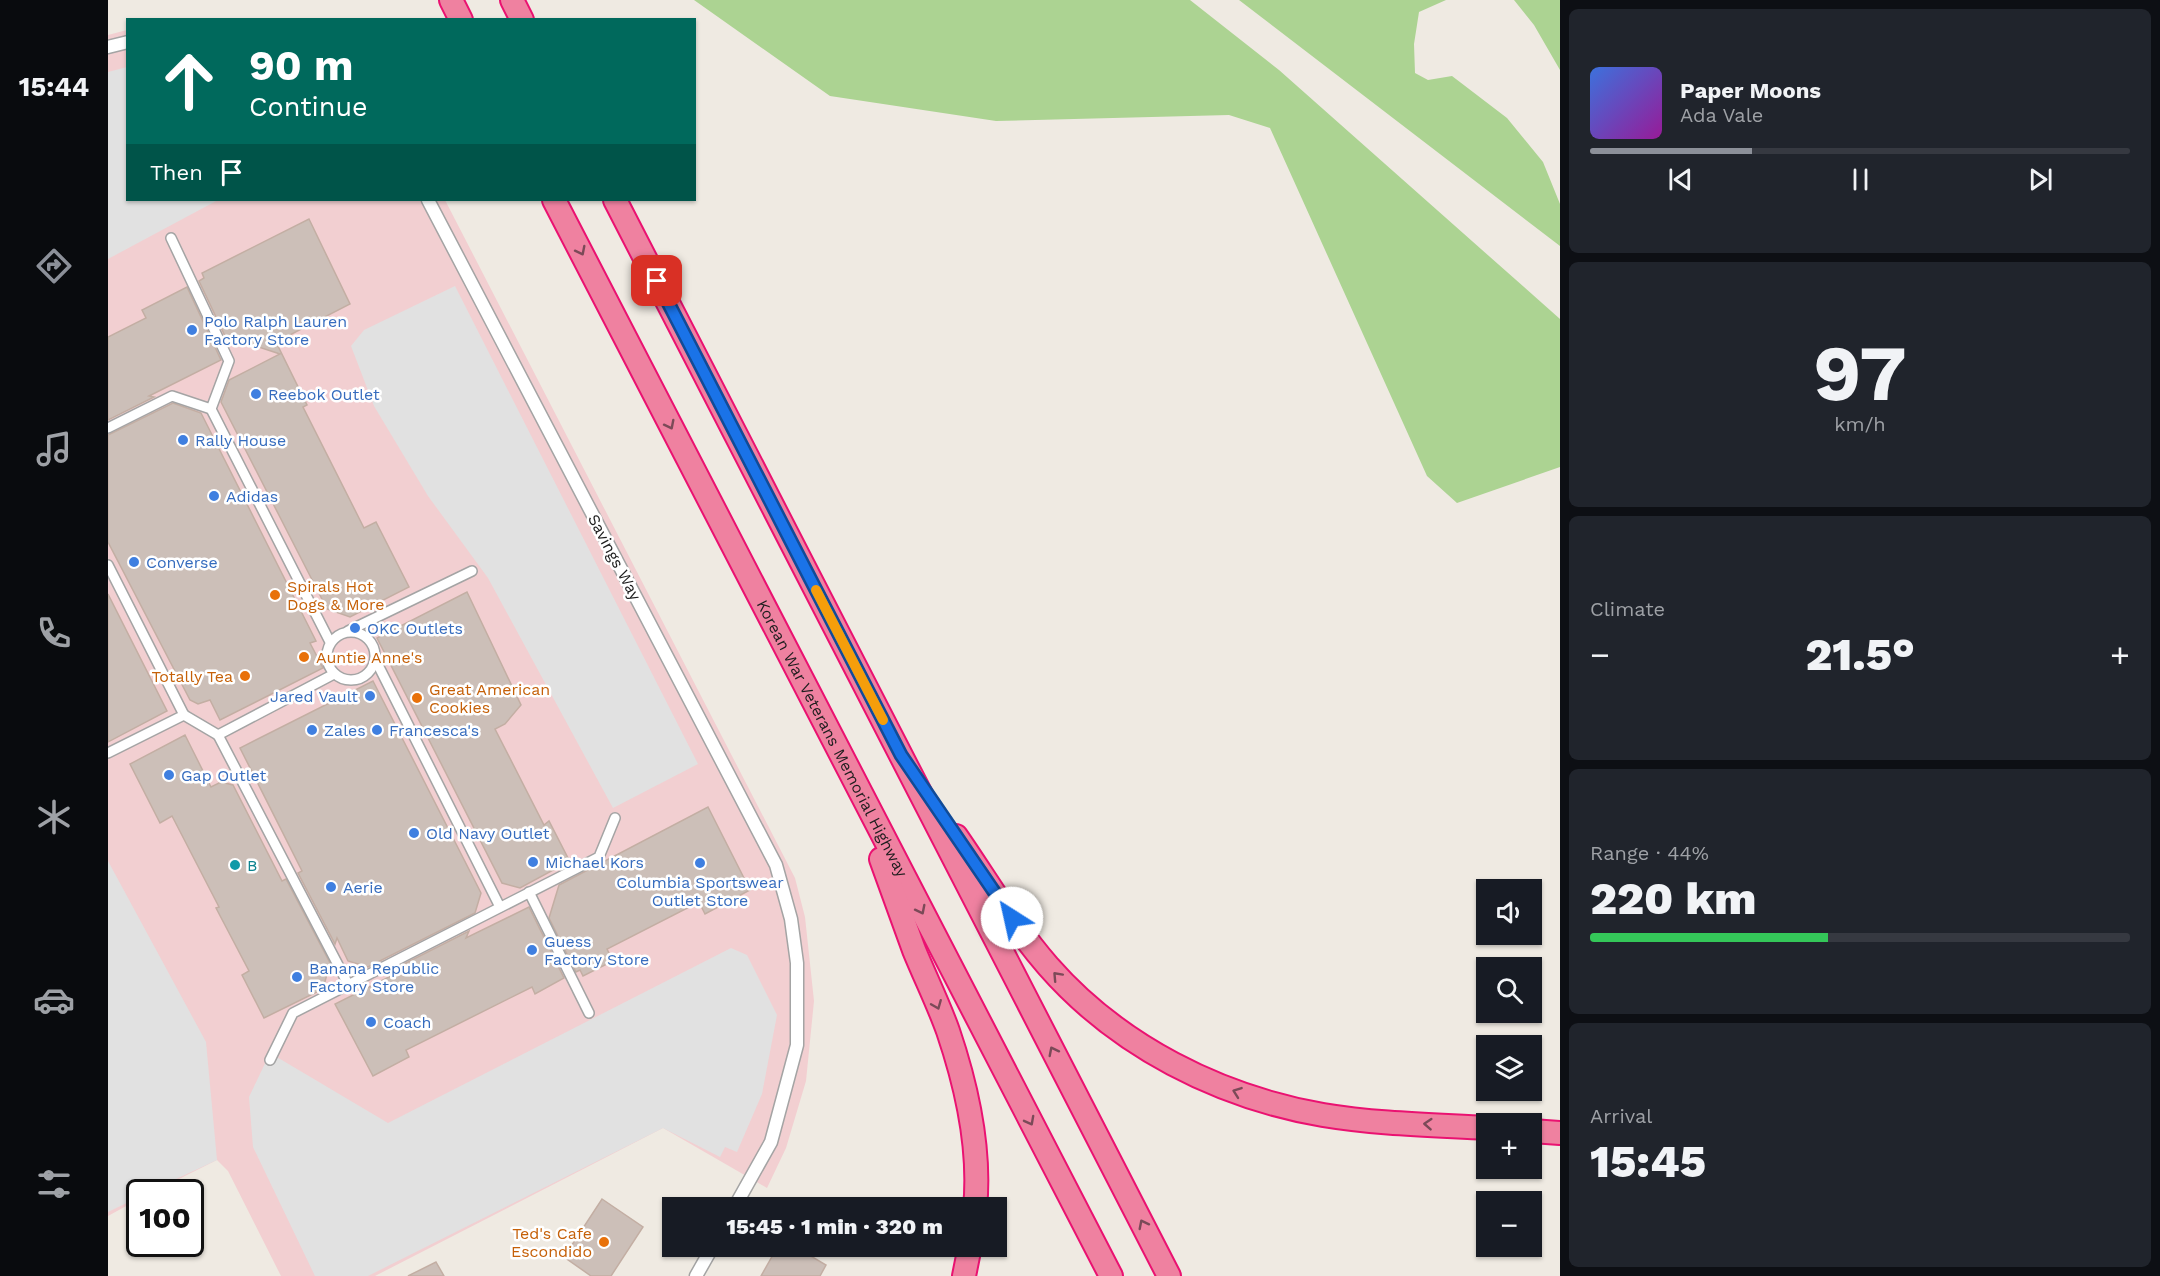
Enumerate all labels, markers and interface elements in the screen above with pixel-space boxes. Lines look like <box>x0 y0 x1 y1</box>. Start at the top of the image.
text: 90 m <box>249 41 353 90</box>
icon: ahead <box>150 42 228 120</box>
text: 15:44 <box>19 71 89 103</box>
text: Paper Moons <box>1680 78 1821 103</box>
text: Continue <box>249 91 368 123</box>
text: Ada Vale <box>1680 103 1763 127</box>
icon: arrive <box>215 156 248 189</box>
text: Then <box>150 160 203 185</box>
icon: previous <box>1664 163 1697 196</box>
icon: pause <box>1844 163 1877 196</box>
icon: next <box>2024 163 2057 196</box>
icon: directions <box>33 245 75 287</box>
one-way arrow <box>574 245 585 256</box>
pin <box>631 255 682 306</box>
icon: arrive <box>640 264 673 297</box>
place label: Polo Ralph Lauren Factory Store <box>204 312 347 349</box>
marker: Polo Ralph Lauren Factory Store <box>185 323 199 337</box>
text: 97 <box>1813 327 1907 419</box>
place label: Reebok Outlet <box>268 385 380 404</box>
marker: Reebok Outlet <box>249 387 263 401</box>
text: km/h <box>1834 412 1886 436</box>
one-way arrow <box>663 418 675 429</box>
icon: music <box>33 428 75 470</box>
place label: Rally House <box>195 431 286 450</box>
marker: Rally House <box>176 433 190 447</box>
place label: Adidas <box>226 487 278 506</box>
marker: Adidas <box>207 489 221 503</box>
street label: Savings Way <box>584 511 646 604</box>
place label: Converse <box>146 553 218 572</box>
marker: Converse <box>127 555 141 569</box>
place label: Spirals Hot Dogs & More <box>287 577 385 614</box>
marker: Spirals Hot Dogs & More <box>268 588 282 602</box>
street label: Korean War Veterans Memorial Highway <box>753 597 912 881</box>
text: Climate <box>1590 597 1665 621</box>
icon: phone <box>33 612 75 654</box>
place label: OKC Outlets <box>367 619 463 638</box>
marker: OKC Outlets <box>348 621 362 635</box>
text: 21.5° <box>1805 628 1915 681</box>
text: − <box>1590 635 1610 674</box>
text: + <box>2110 635 2130 674</box>
place label: Auntie Anne's <box>316 648 422 667</box>
marker: Auntie Anne's <box>297 650 311 664</box>
place label: Totally Tea <box>151 667 233 686</box>
marker: Totally Tea <box>238 669 252 683</box>
place label: Great American Cookies <box>429 680 550 717</box>
place label: Jared Vault <box>270 687 358 706</box>
marker: Jared Vault <box>363 689 377 703</box>
marker: Great American Cookies <box>410 691 424 705</box>
place label: Zales <box>324 721 366 740</box>
place label: Francesca's <box>389 721 479 740</box>
marker: Zales <box>305 723 319 737</box>
marker: Francesca's <box>370 723 384 737</box>
place label: Gap Outlet <box>181 766 267 785</box>
marker: Gap Outlet <box>162 768 176 782</box>
icon: climate <box>33 796 75 838</box>
place label: Old Navy Outlet <box>426 824 550 843</box>
marker: Old Navy Outlet <box>407 826 421 840</box>
text: Range · 44% <box>1590 841 1709 865</box>
place label: Michael Kors <box>545 853 644 872</box>
marker: Michael Kors <box>526 855 540 869</box>
place label: B <box>247 856 257 875</box>
marker: Columbia Sportswear Outlet Store <box>693 856 707 870</box>
marker: B <box>228 858 242 872</box>
text: 220 km <box>1590 872 1756 925</box>
place label: Columbia Sportswear Outlet Store <box>616 873 784 910</box>
place label: Aerie <box>343 878 383 897</box>
map controls <box>1476 879 1542 1257</box>
button: sound <box>1476 879 1542 945</box>
marker: Aerie <box>324 880 338 894</box>
position arrow <box>980 886 1044 950</box>
one-way arrow <box>914 904 925 915</box>
place label: Guess Factory Store <box>544 932 649 969</box>
marker: Guess Factory Store <box>525 943 539 957</box>
button: search <box>1476 957 1542 1023</box>
place label: Banana Republic Factory Store <box>309 959 439 996</box>
marker: Banana Republic Factory Store <box>290 970 304 984</box>
one-way arrow <box>1054 972 1065 983</box>
icon: car <box>33 979 75 1021</box>
one-way arrow <box>930 998 942 1009</box>
place label: Coach <box>383 1013 432 1032</box>
marker: Coach <box>364 1015 378 1029</box>
button: layers <box>1476 1035 1542 1101</box>
one-way arrow <box>1049 1046 1060 1057</box>
one-way arrow <box>1232 1086 1243 1099</box>
text: Arrival <box>1590 1104 1652 1128</box>
button: + <box>1476 1113 1542 1179</box>
one-way arrow <box>1023 1114 1034 1125</box>
one-way arrow <box>1424 1118 1433 1131</box>
text: 15:45 <box>1590 1135 1706 1188</box>
icon: filters <box>33 1163 75 1205</box>
speed limit sign: 100 <box>126 1179 204 1257</box>
button: − <box>1476 1191 1542 1257</box>
text: 15:45 · 1 min · 320 m <box>726 1214 943 1239</box>
one-way arrow <box>1138 1219 1150 1230</box>
place label: Ted's Cafe Escondido <box>511 1224 592 1261</box>
marker: Ted's Cafe Escondido <box>597 1235 611 1249</box>

